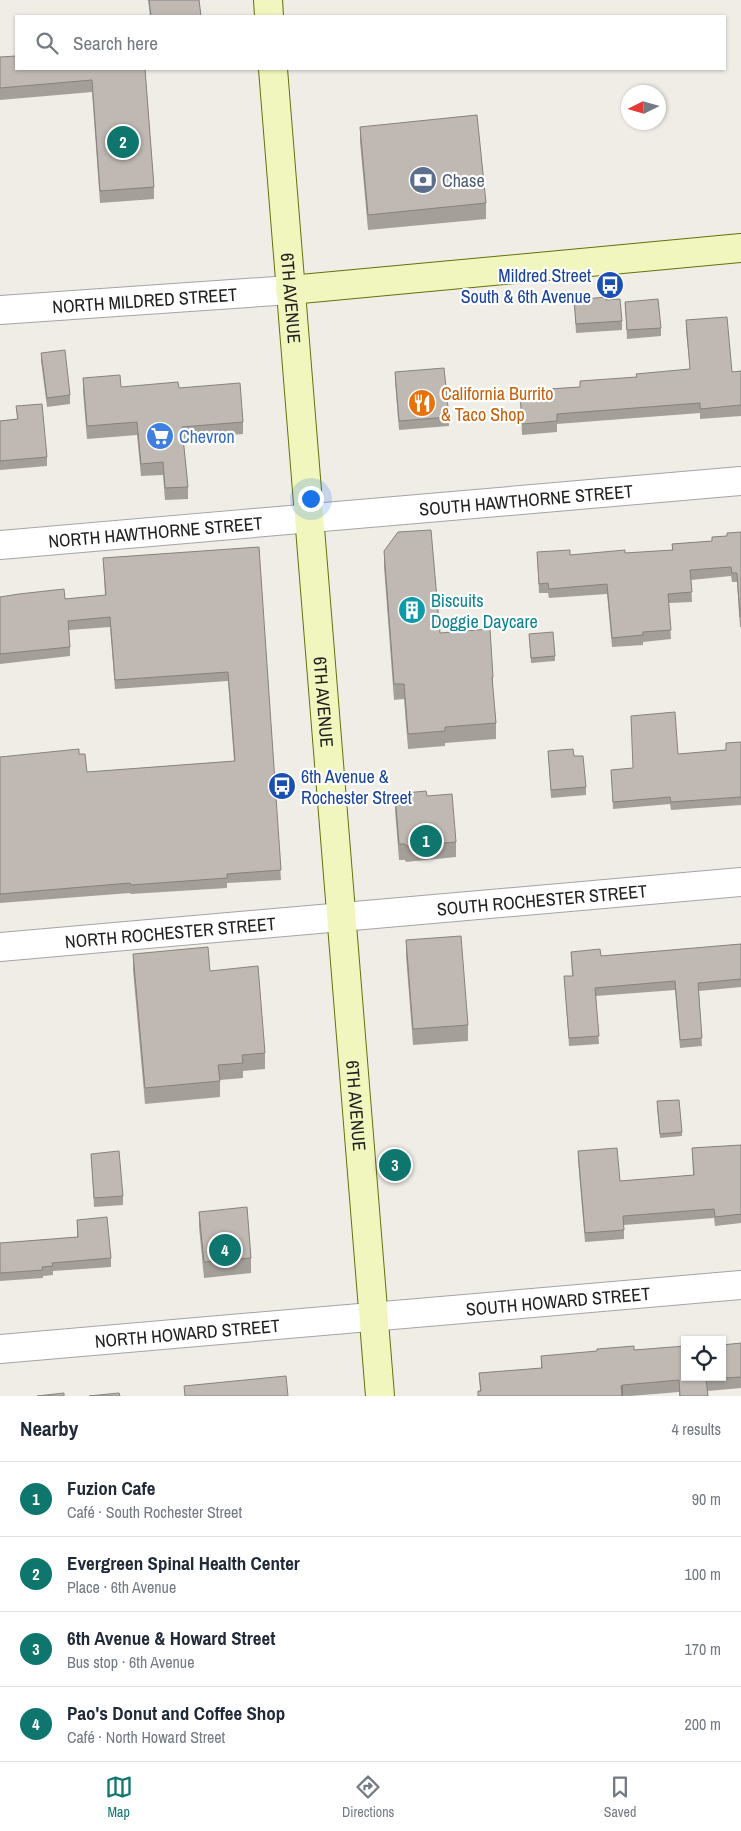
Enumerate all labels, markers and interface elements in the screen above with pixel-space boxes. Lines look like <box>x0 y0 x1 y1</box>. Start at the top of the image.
search box <box>15 15 726 70</box>
icon: search <box>33 29 61 57</box>
text: Search here <box>73 30 158 56</box>
north arrow <box>621 85 666 130</box>
pin: 2 <box>107 123 139 161</box>
bank icon: Chase <box>408 165 438 195</box>
place label: Chase <box>442 168 485 193</box>
street label: 6TH AVENUE <box>275 252 308 345</box>
place label: Mildred Street South & 6th Avenue <box>461 263 591 309</box>
bus stop icon: Mildred Street South & 6th Avenue <box>595 270 625 300</box>
street label: NORTH MILDRED STREET <box>51 281 238 319</box>
place label: California Burrito & Taco Shop <box>441 381 553 427</box>
restaurant icon: California Burrito & Taco Shop <box>407 388 437 418</box>
supermarket icon: Chevron <box>145 421 175 451</box>
place label: Chevron <box>179 424 235 449</box>
street label: SOUTH HAWTHORNE STREET <box>418 478 634 521</box>
your location <box>298 486 324 512</box>
street label: NORTH HAWTHORNE STREET <box>47 510 264 553</box>
place label: Biscuits Doggie Daycare <box>431 588 538 634</box>
building icon: Biscuits Doggie Daycare <box>397 595 427 625</box>
street label: 6TH AVENUE <box>308 656 340 748</box>
place label: 6th Avenue & Rochester Street <box>301 764 412 810</box>
bus stop icon: 6th Avenue & Rochester Street <box>267 771 297 801</box>
pin: 1 <box>410 822 442 860</box>
street label: SOUTH ROCHESTER STREET <box>436 878 648 921</box>
street label: NORTH ROCHESTER STREET <box>64 910 277 954</box>
street label: 6TH AVENUE <box>340 1059 373 1152</box>
pin: 3 <box>379 1146 411 1184</box>
pin: 4 <box>209 1231 241 1269</box>
street label: SOUTH HOWARD STREET <box>465 1280 651 1321</box>
street label: NORTH HOWARD STREET <box>94 1312 281 1353</box>
map controls <box>681 1336 726 1381</box>
button: locate <box>681 1336 726 1381</box>
text: Nearby <box>20 1414 78 1443</box>
text: 4 results <box>671 1418 721 1440</box>
text: Fuzion Cafe <box>67 1475 155 1501</box>
text: 1 <box>32 1488 40 1510</box>
text: 90 m <box>692 1488 721 1510</box>
text: Café · South Rochester Street <box>67 1501 242 1523</box>
text: Evergreen Spinal Health Center <box>67 1550 300 1576</box>
text: 2 <box>32 1563 40 1585</box>
text: 100 m <box>685 1563 721 1585</box>
text: Place · 6th Avenue <box>67 1576 176 1598</box>
text: 6th Avenue & Howard Street <box>67 1625 275 1651</box>
text: 3 <box>32 1638 40 1660</box>
text: 170 m <box>685 1638 721 1660</box>
text: Bus stop · 6th Avenue <box>67 1651 194 1673</box>
text: Pao's Donut and Coffee Shop <box>67 1700 285 1726</box>
text: 4 <box>32 1713 40 1735</box>
text: 200 m <box>685 1713 721 1735</box>
text: Café · North Howard Street <box>67 1726 225 1748</box>
tab: Map <box>105 1773 133 1821</box>
tab: Directions <box>342 1773 394 1821</box>
tab: Saved <box>604 1773 636 1821</box>

